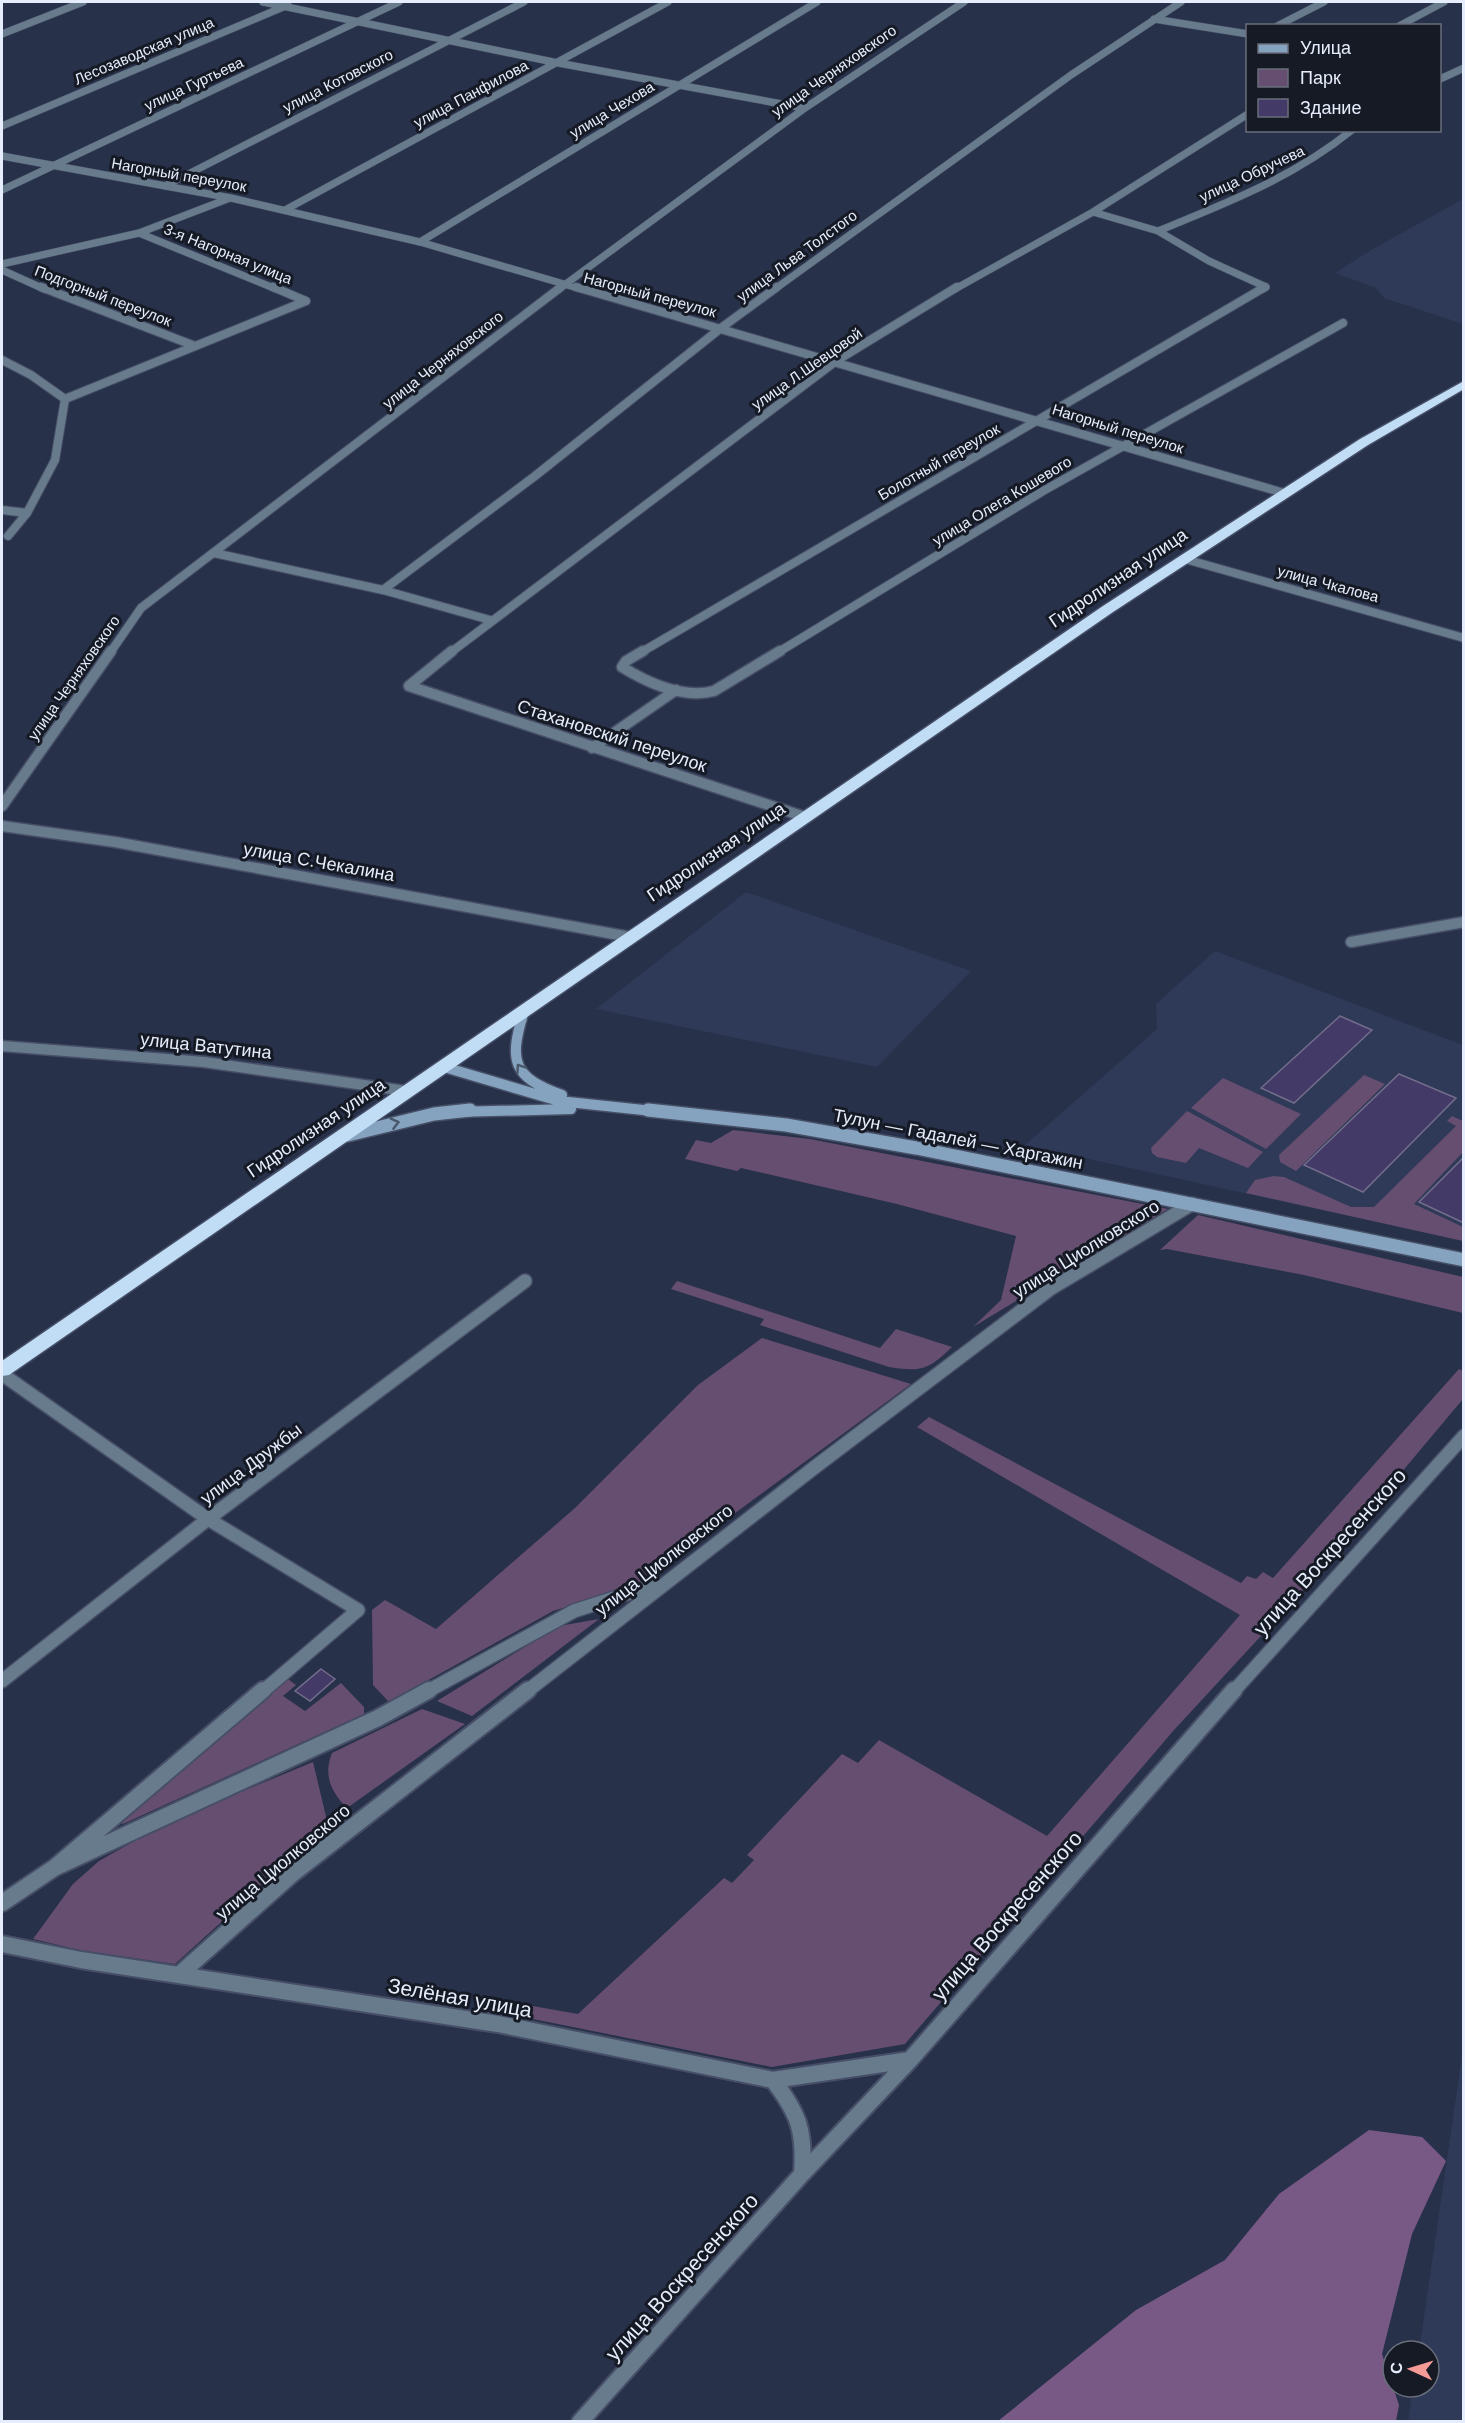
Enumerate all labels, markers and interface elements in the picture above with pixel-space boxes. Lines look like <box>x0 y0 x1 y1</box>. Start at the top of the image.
street label: Лесозаводская улица <box>71 13 217 88</box>
street label: улица Черняховского <box>768 21 899 120</box>
legend <box>1246 24 1441 132</box>
text: Улица <box>1300 38 1352 58</box>
street label: улица Котовского <box>280 46 396 116</box>
street label: улица Гуртьева <box>142 53 246 114</box>
street label: улица Панфилова <box>411 56 531 131</box>
text: Парк <box>1300 68 1341 88</box>
street label: улица Чехова <box>567 77 657 141</box>
text: Здание <box>1300 98 1361 118</box>
street label: улица Обручева <box>1197 142 1307 205</box>
street label: Нагорный переулок <box>110 154 248 195</box>
street label: улица Льва Толстого <box>733 206 860 305</box>
street label: 3-я Нагорная улица <box>162 220 295 287</box>
street label: Подгорный переулок <box>32 262 174 330</box>
street label: Нагорный переулок <box>582 269 719 321</box>
street label: улица Черняховского <box>379 307 506 412</box>
street label: улица Л.Шевцовой <box>748 324 865 413</box>
street label: Нагорный переулок <box>1050 400 1186 457</box>
street label: Болотный переулок <box>875 420 1003 503</box>
street label: улица Олега Кошевого <box>929 452 1074 549</box>
street label: Гидролизная улица <box>1045 524 1192 632</box>
street label: улица Чкалова <box>1276 562 1381 605</box>
street label: улица Черняховского <box>24 612 123 743</box>
street label: Стахановский переулок <box>515 696 709 776</box>
street label: Гидролизная улица <box>643 798 790 906</box>
street label: улица С.Чекалина <box>242 839 397 885</box>
street label: улица Ватутина <box>139 1029 274 1063</box>
one-way arrow <box>517 1064 528 1075</box>
street label: Гидролизная улица <box>243 1074 390 1182</box>
street label: Тулун — Гадалей — Харгажин <box>831 1105 1085 1173</box>
one-way arrow <box>390 1117 400 1130</box>
street label: улица Циолковского <box>1009 1196 1163 1302</box>
street label: улица Дружбы <box>197 1420 305 1508</box>
street label: улица Воскресенского <box>1249 1464 1411 1640</box>
street label: улица Циолковского <box>591 1500 737 1620</box>
street label: улица Циолковского <box>212 1800 354 1924</box>
street label: улица Воскресенского <box>927 1826 1086 2005</box>
street label: Зелёная улица <box>386 1974 534 2022</box>
street label: улица Воскресенского <box>601 2189 763 2365</box>
north arrow <box>1381 2339 1441 2399</box>
text: С <box>1388 2361 1405 2374</box>

